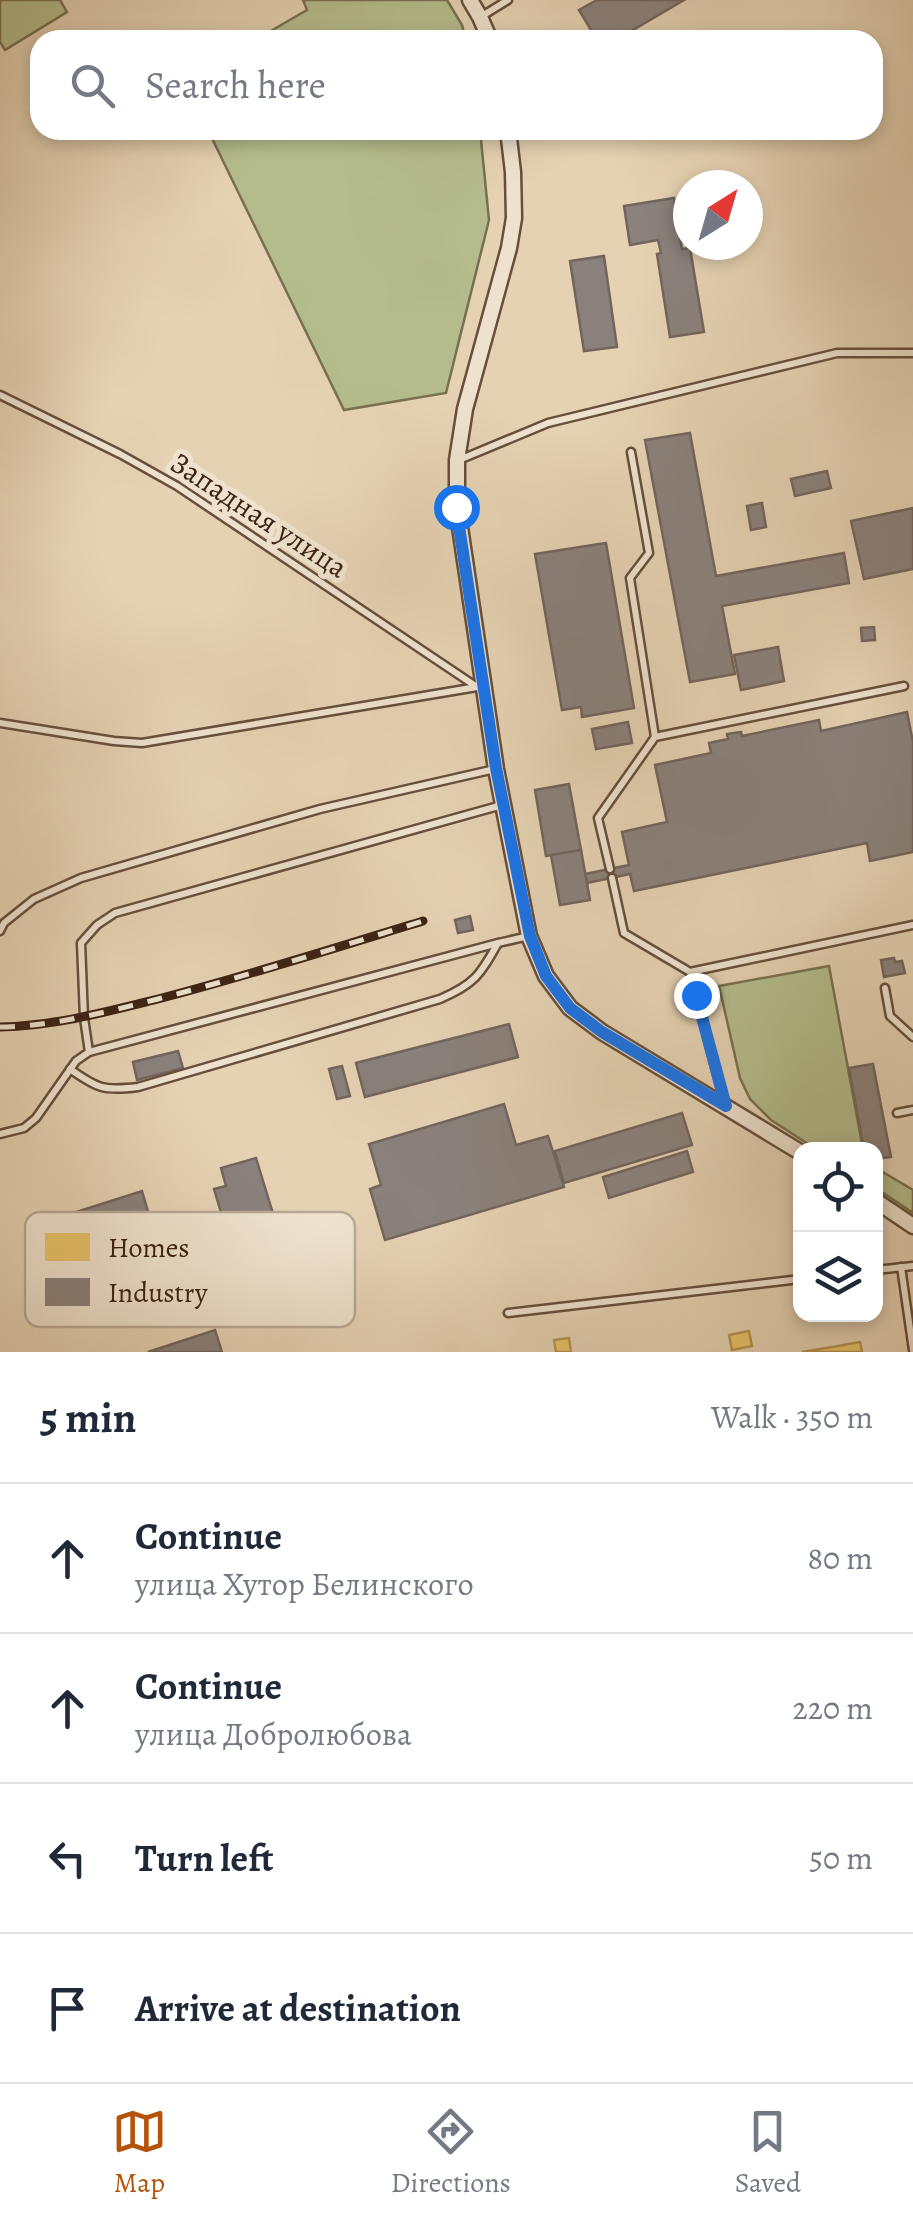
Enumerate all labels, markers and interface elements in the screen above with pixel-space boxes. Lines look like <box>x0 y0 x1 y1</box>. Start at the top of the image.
search box <box>30 30 883 140</box>
icon: search <box>65 58 120 113</box>
text: Search here <box>145 59 326 111</box>
north arrow <box>673 170 763 260</box>
street label: Западная улица <box>163 443 355 587</box>
route start <box>434 485 480 531</box>
route end <box>674 973 720 1019</box>
map controls <box>793 1142 883 1322</box>
button: locate <box>793 1142 883 1232</box>
legend <box>25 1212 355 1327</box>
text: Homes <box>108 1229 190 1267</box>
button: layers <box>793 1232 883 1322</box>
text: Industry <box>108 1274 208 1312</box>
text: 5 min <box>40 1389 136 1446</box>
text: Walk · 350 m <box>711 1395 873 1439</box>
text: Continue <box>135 1510 282 1562</box>
icon: ahead <box>40 1531 95 1586</box>
text: 80 m <box>807 1536 873 1580</box>
text: улица Хутор Белинского <box>135 1562 474 1606</box>
text: Continue <box>135 1660 282 1712</box>
icon: ahead <box>40 1681 95 1736</box>
text: 220 m <box>793 1686 873 1730</box>
text: улица Добролюбова <box>135 1712 412 1756</box>
icon: left <box>40 1831 95 1886</box>
text: Turn left <box>135 1832 274 1884</box>
text: 50 m <box>809 1836 873 1880</box>
icon: arrive <box>40 1981 95 2036</box>
text: Arrive at destination <box>135 1982 461 2034</box>
tab: Map <box>112 2104 167 2202</box>
tab: Directions <box>391 2104 511 2202</box>
tab: Saved <box>735 2104 801 2202</box>

